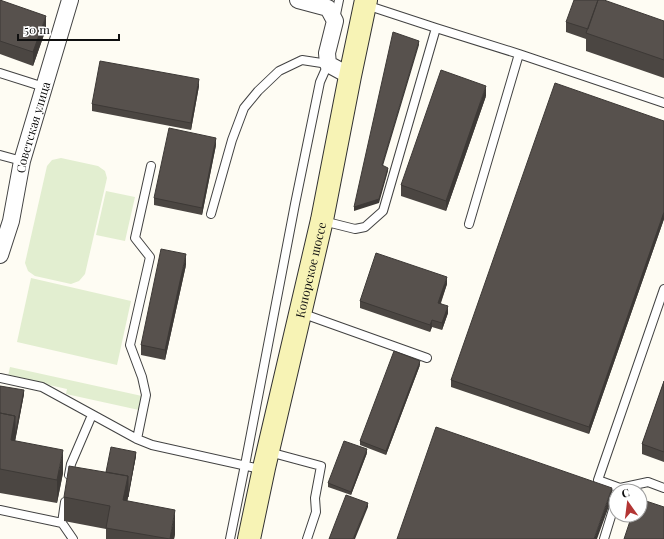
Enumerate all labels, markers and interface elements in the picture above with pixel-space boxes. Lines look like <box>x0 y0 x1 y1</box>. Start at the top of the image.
scale bar <box>18 16 119 42</box>
text: 50 m <box>24 21 50 37</box>
street label: Советская улица <box>12 80 53 174</box>
street label: Копорское шоссе <box>291 220 329 320</box>
north arrow <box>608 483 648 523</box>
text: С <box>620 485 631 501</box>

